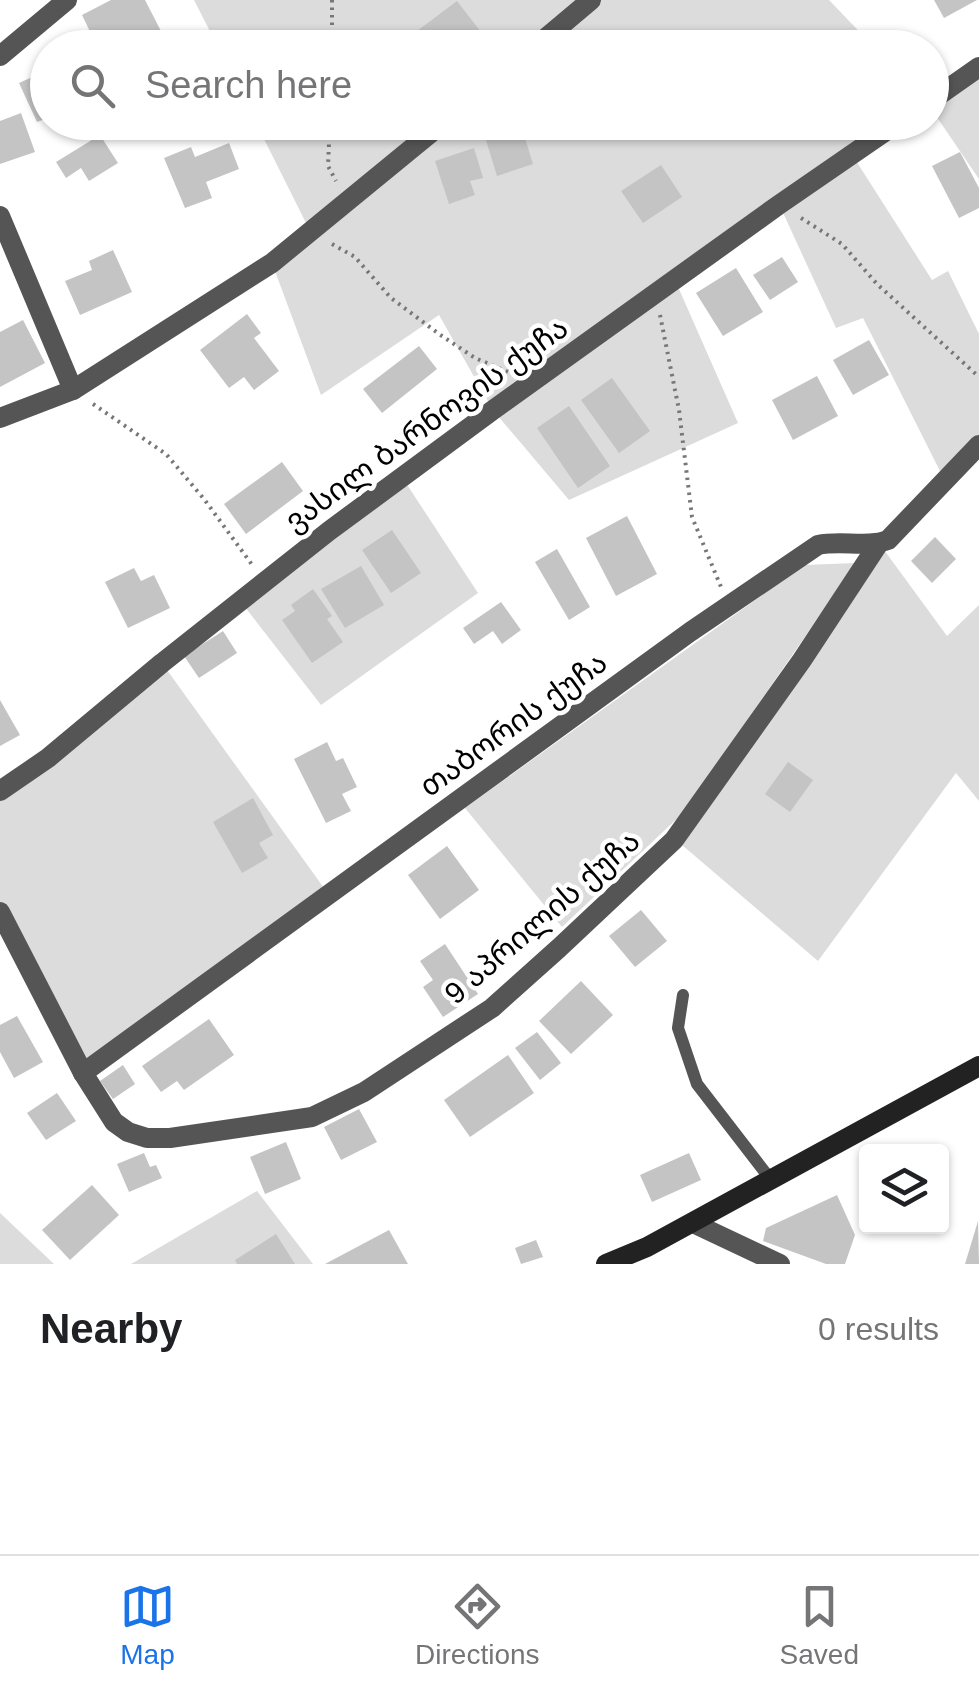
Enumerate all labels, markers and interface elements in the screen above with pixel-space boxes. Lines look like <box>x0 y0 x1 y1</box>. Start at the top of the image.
search box <box>30 30 949 140</box>
icon: search <box>65 58 120 113</box>
text: Search here <box>145 64 352 106</box>
street label: ვასილ ბარნოვის ქუჩა <box>278 310 575 539</box>
street label: თაბორის ქუჩა <box>413 645 614 805</box>
street label: 9 აპრილის ქუჩა <box>438 824 647 1012</box>
map controls <box>859 1144 949 1234</box>
button: layers <box>859 1144 949 1234</box>
text: Nearby <box>40 1305 182 1352</box>
text: 0 results <box>818 1311 939 1347</box>
tab: Map <box>120 1579 175 1671</box>
tab: Directions <box>415 1579 540 1671</box>
tab: Saved <box>780 1579 859 1671</box>

